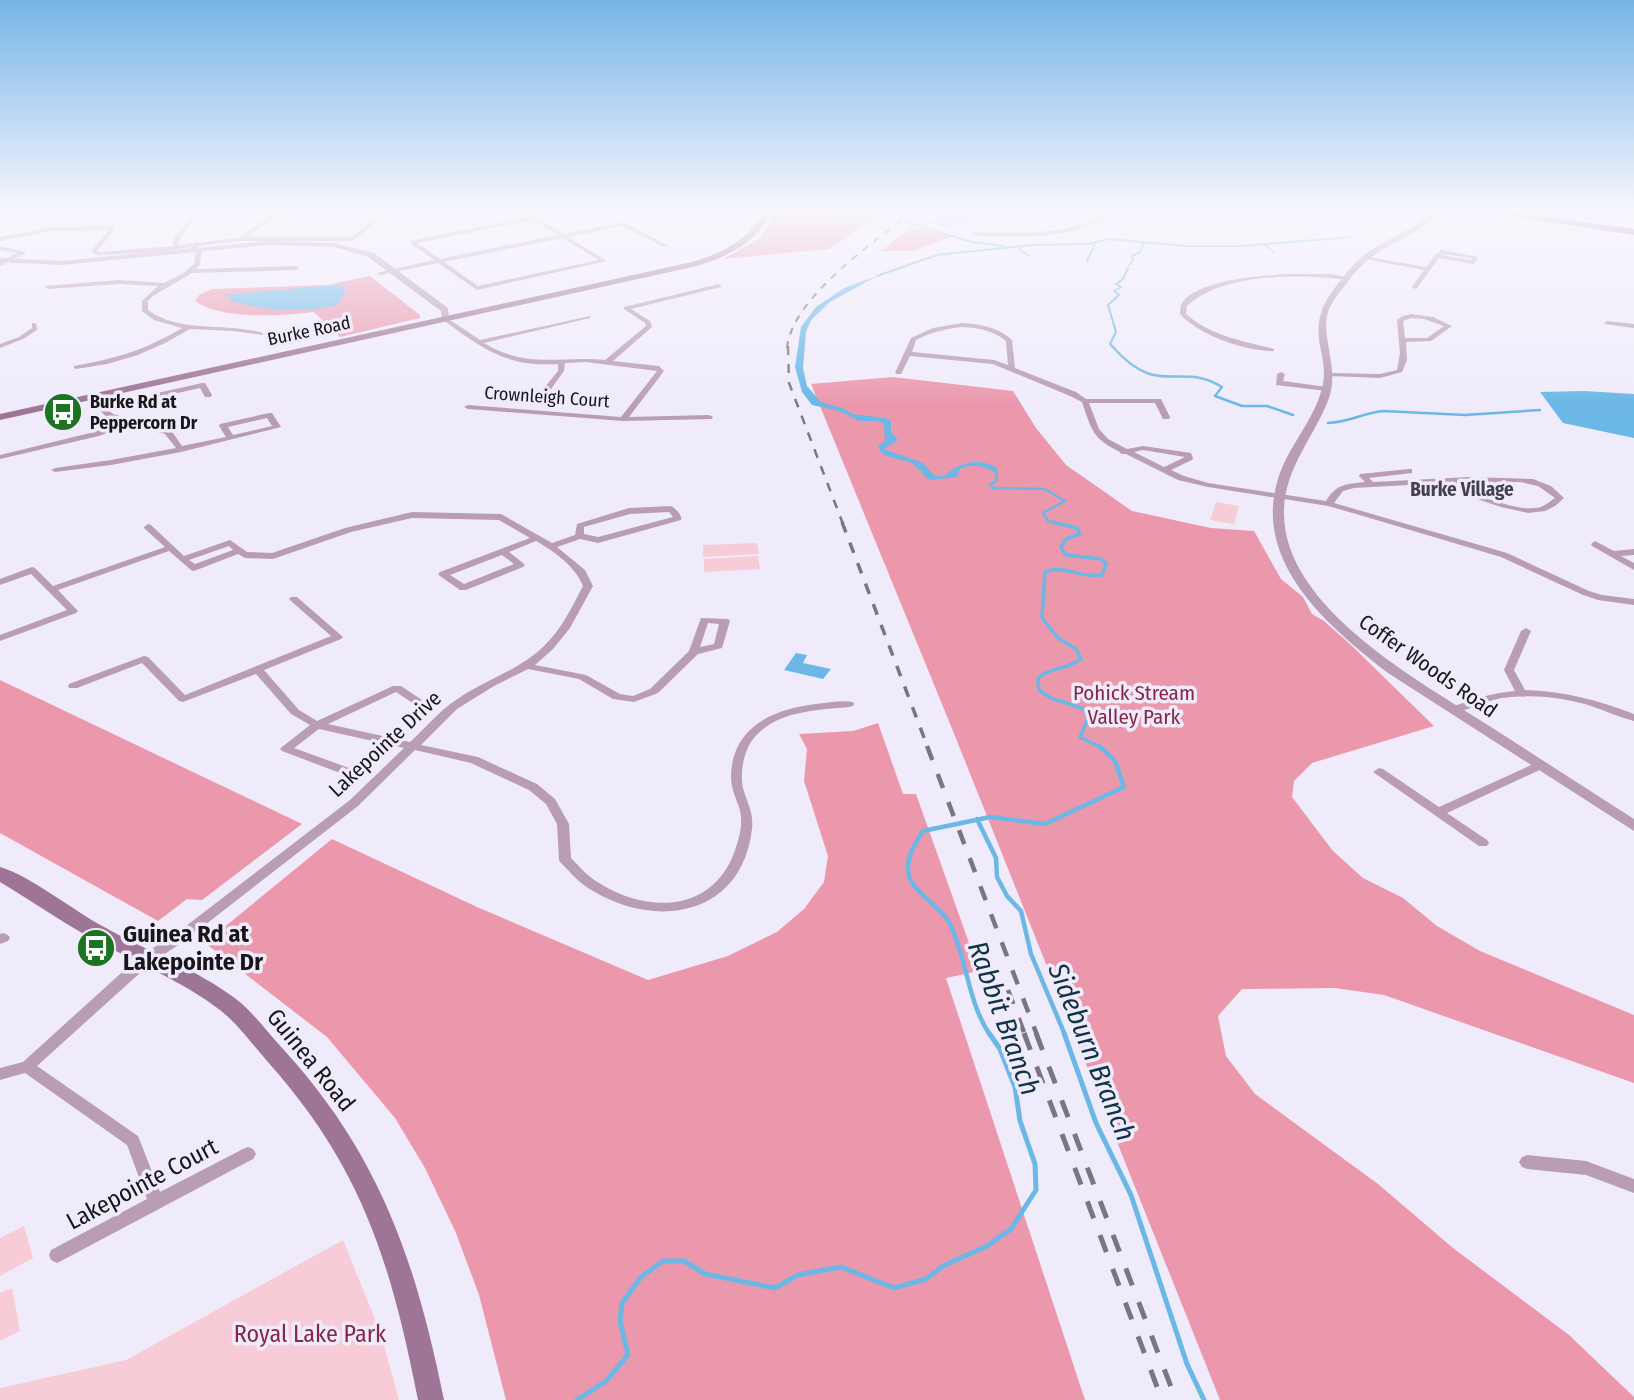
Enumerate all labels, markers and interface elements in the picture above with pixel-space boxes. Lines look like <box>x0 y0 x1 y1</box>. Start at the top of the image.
street label: Burke Road <box>266 311 352 351</box>
street label: Crownleigh Court <box>484 382 610 412</box>
bus stop icon: Burke Rd at Peppercorn Dr <box>42 391 84 433</box>
place label: Burke Rd at Peppercorn Dr <box>90 391 198 434</box>
district label: Burke Village <box>1410 478 1514 501</box>
street label: Coffer Woods Road <box>1354 609 1502 723</box>
park label: Pohick Stream Valley Park <box>1073 680 1195 730</box>
street label: Lakepointe Drive <box>323 685 447 803</box>
place label: Guinea Rd at Lakepointe Dr <box>123 920 263 976</box>
bus stop icon: Guinea Rd at Lakepointe Dr <box>75 927 117 969</box>
water label: Rabbit Branch <box>961 936 1047 1100</box>
water label: Sideburn Branch <box>1041 957 1143 1146</box>
street label: Guinea Road <box>261 1003 361 1117</box>
street label: Lakepointe Court <box>62 1132 223 1236</box>
park label: Royal Lake Park <box>234 1320 387 1348</box>

